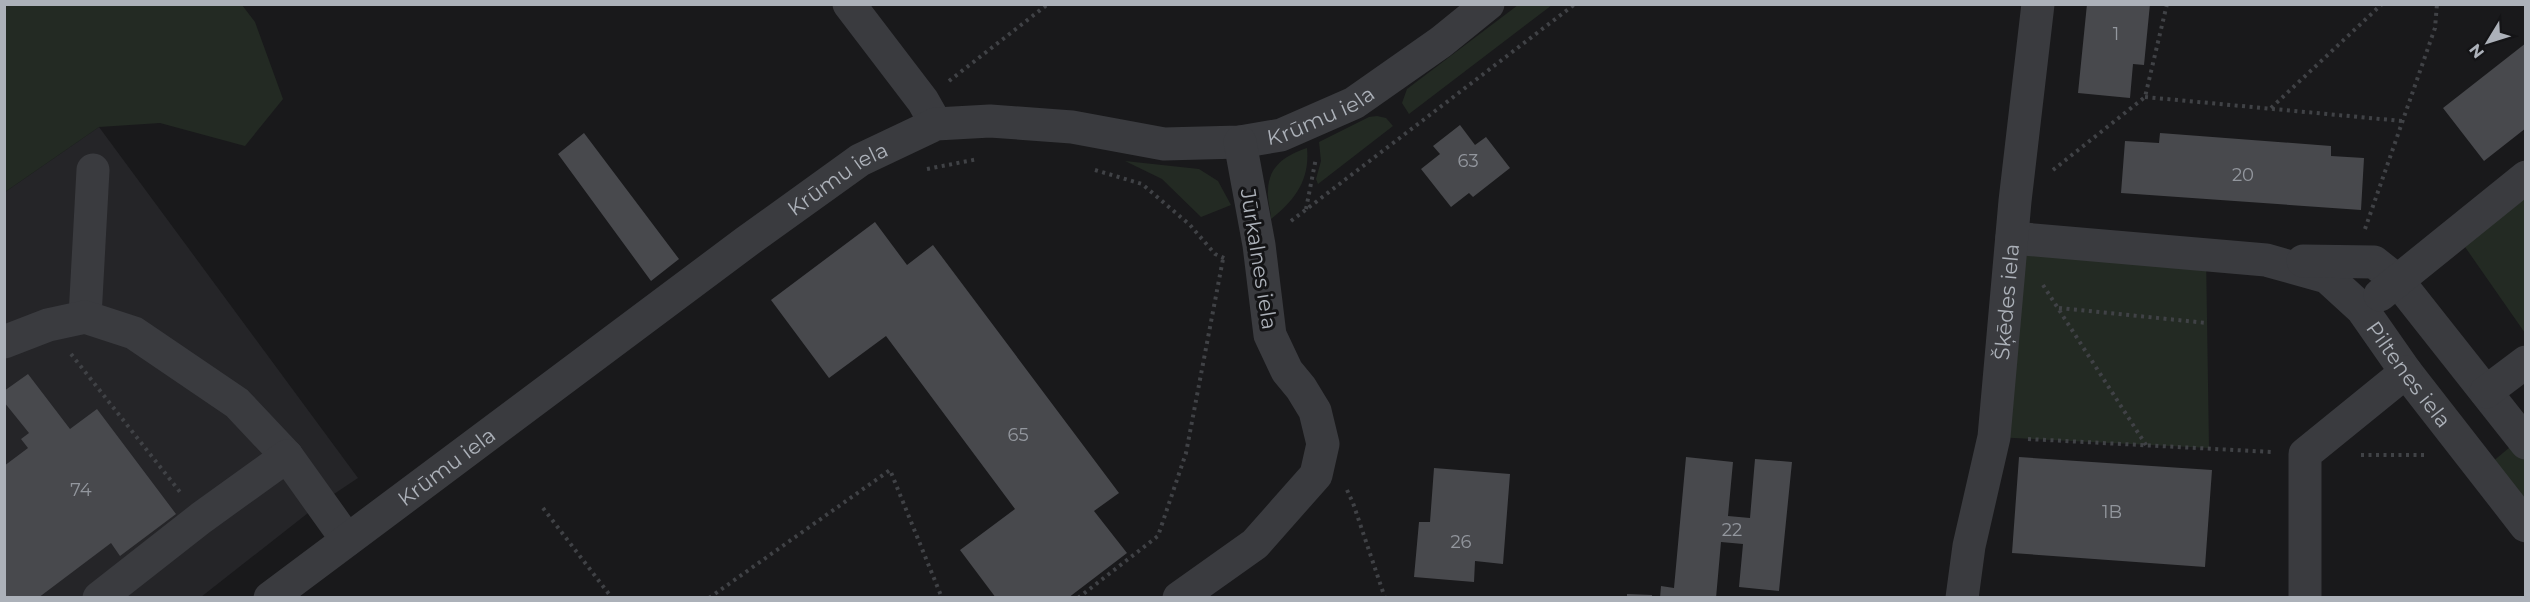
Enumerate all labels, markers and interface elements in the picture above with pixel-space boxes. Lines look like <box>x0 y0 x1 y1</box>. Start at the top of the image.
north arrow <box>2458 12 2518 72</box>
house number: 1 <box>2113 23 2119 45</box>
text: N <box>2465 40 2488 62</box>
street label: Krūmu iela <box>1265 80 1379 150</box>
street label: Krūmu iela <box>782 136 892 221</box>
house number: 63 <box>1457 150 1479 172</box>
house number: 20 <box>2232 164 2254 186</box>
street label: Jūrkalnes iela <box>1235 186 1282 331</box>
street label: Šķēdes iela <box>1988 243 2024 361</box>
street label: Piltenes iela <box>2362 316 2457 432</box>
street label: Krūmu iela <box>392 422 500 511</box>
house number: 65 <box>1007 424 1029 446</box>
house number: 74 <box>70 479 92 501</box>
house number: 1B <box>2102 501 2122 523</box>
house number: 22 <box>1722 519 1742 541</box>
house number: 26 <box>1450 531 1472 553</box>

